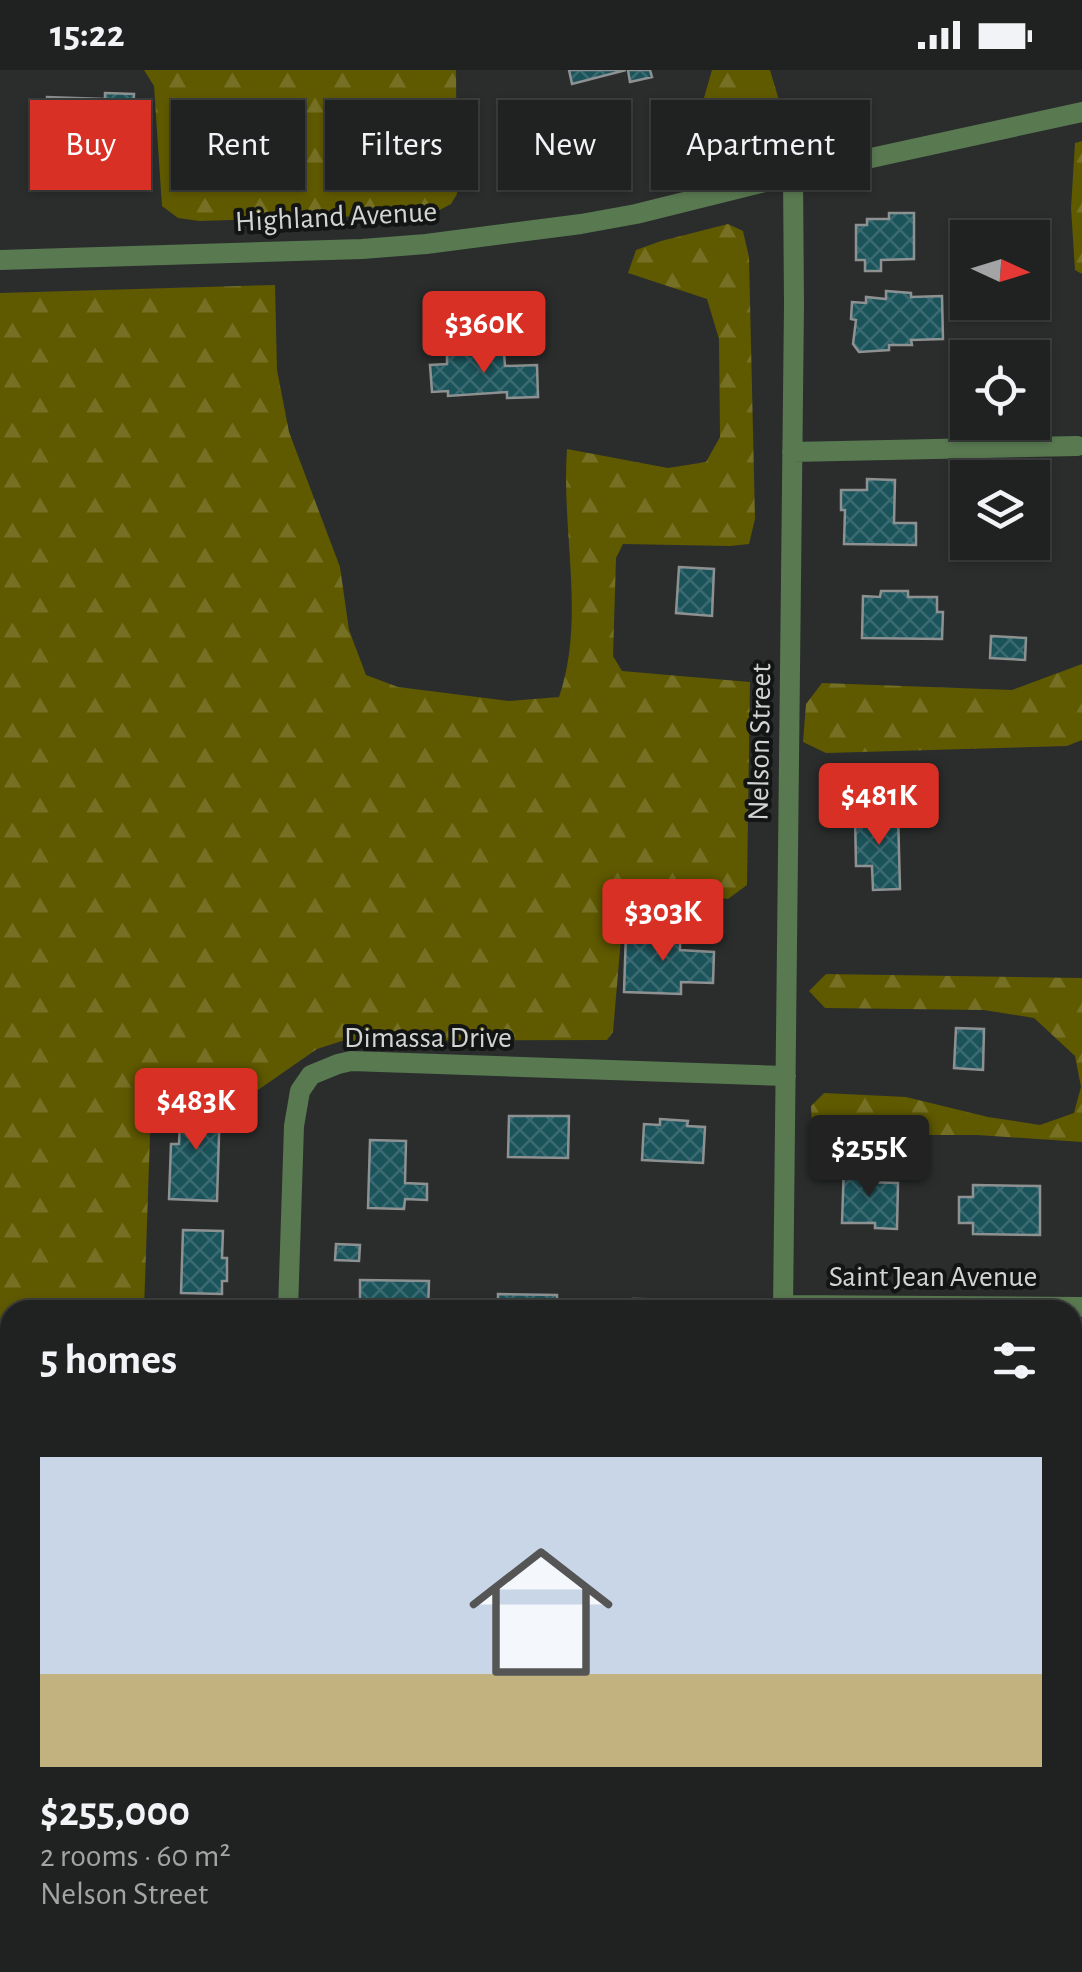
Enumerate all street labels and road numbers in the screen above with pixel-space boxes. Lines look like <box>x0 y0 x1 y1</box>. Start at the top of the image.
street label: Highland Avenue <box>234 197 438 237</box>
street label: Nelson Street <box>744 662 776 821</box>
street label: Dimassa Drive <box>344 1023 512 1053</box>
street label: Saint Jean Avenue <box>829 1262 1037 1292</box>

